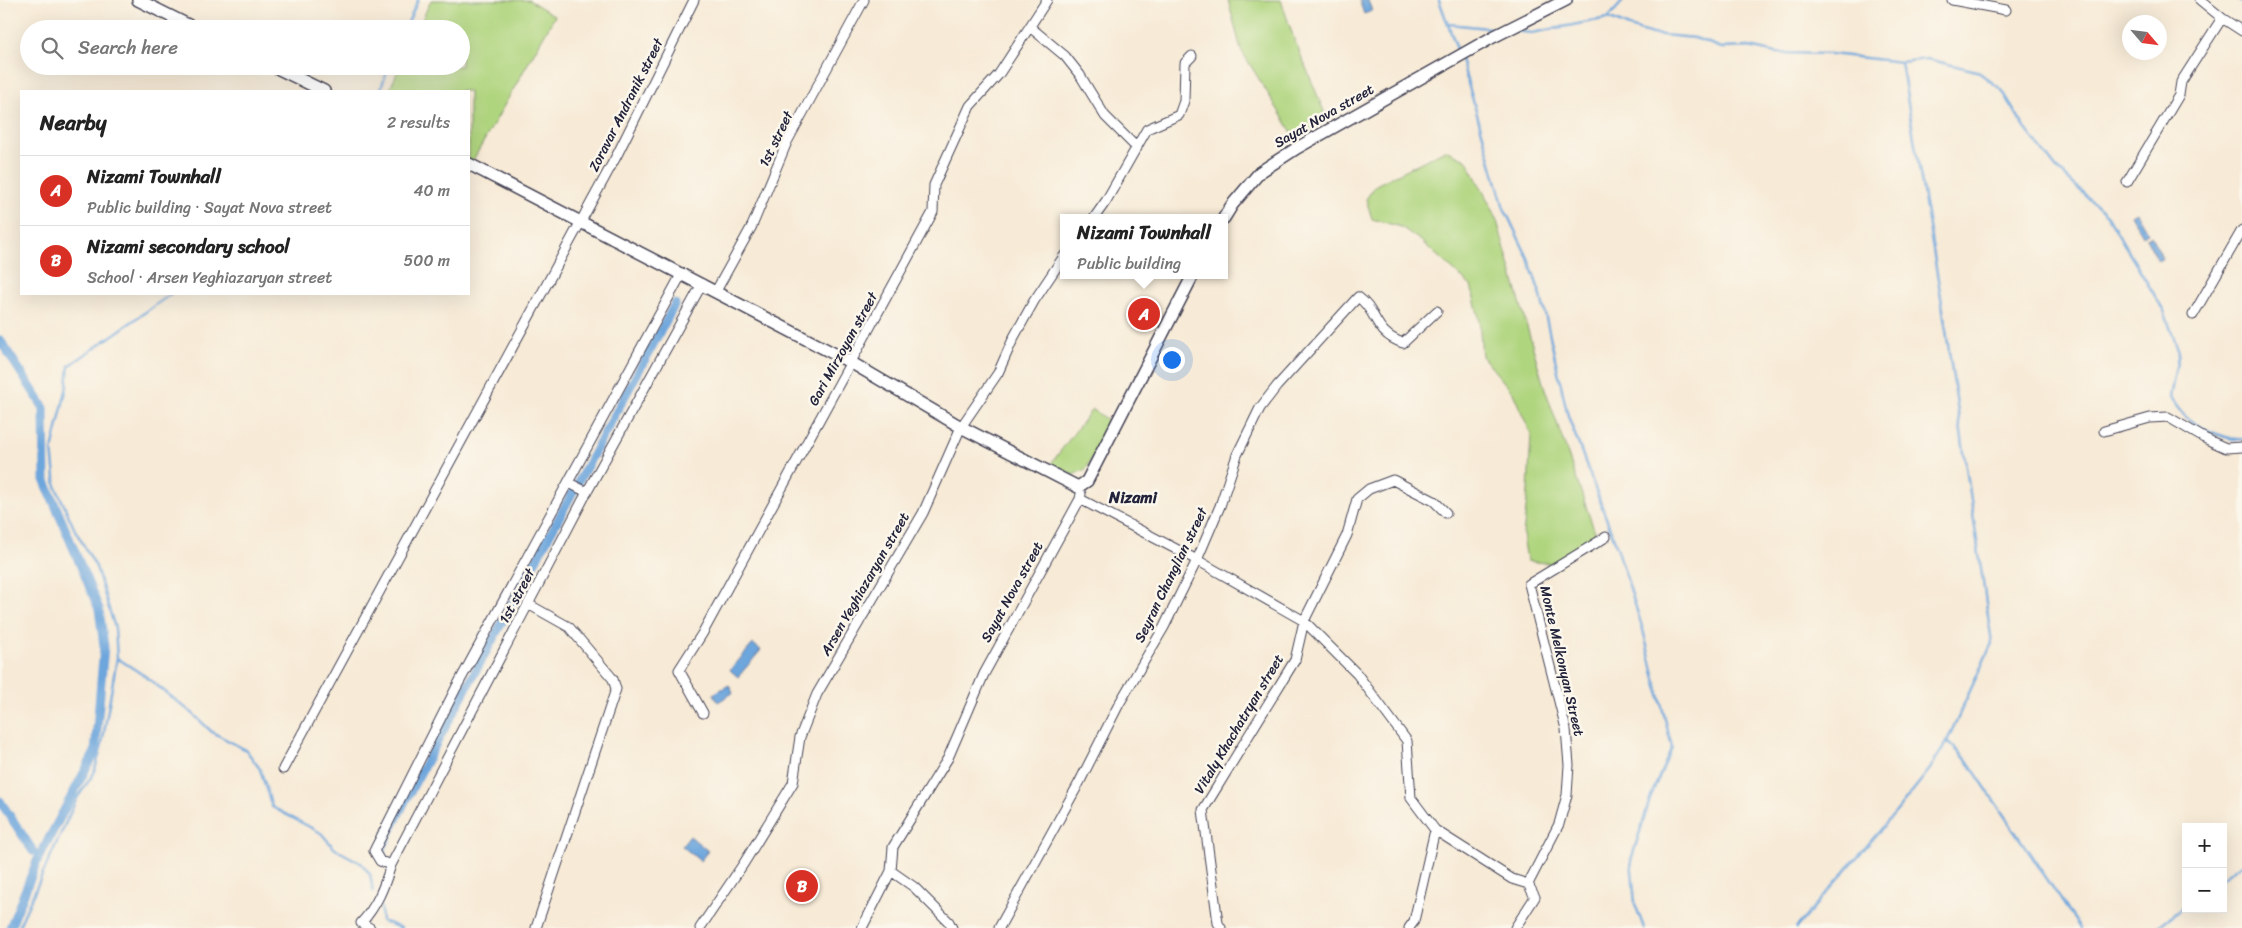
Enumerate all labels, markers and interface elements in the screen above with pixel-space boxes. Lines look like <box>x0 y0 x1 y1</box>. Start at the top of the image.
north arrow <box>2122 15 2167 60</box>
search box <box>20 20 470 75</box>
text: Search here <box>78 31 178 64</box>
street label: Zoravar Andranik street <box>582 33 671 176</box>
icon: search <box>38 34 66 62</box>
street label: Sayat Nova street <box>1269 77 1379 155</box>
text: Nearby <box>40 104 106 142</box>
street label: 1st street <box>752 105 801 171</box>
text: 2 results <box>387 108 450 137</box>
text: Nizami Townhall <box>87 160 221 193</box>
text: A <box>51 176 61 205</box>
text: 40 m <box>413 176 450 205</box>
text: Public building · Sayat Nova street <box>87 193 332 222</box>
popup <box>1060 214 1228 279</box>
text: Nizami Townhall <box>1077 216 1211 249</box>
text: Nizami secondary school <box>87 230 290 263</box>
text: B <box>51 246 61 275</box>
text: 500 m <box>404 246 450 275</box>
text: Public building <box>1077 249 1181 278</box>
text: School · Arsen Yeghiazaryan street <box>87 263 332 292</box>
street label: Gari Mirzoyan street <box>801 286 885 411</box>
pin: A <box>1128 295 1160 333</box>
your location <box>1159 347 1185 373</box>
district label: Nizami <box>1108 483 1158 512</box>
street label: Seyran Changlian street <box>1127 502 1215 647</box>
street label: Arsen Yeghiazaryan street <box>813 507 916 661</box>
street label: Sayat Nova street <box>974 537 1050 647</box>
street label: 1st street <box>492 563 543 628</box>
street label: Monte Melkonyan Street <box>1533 583 1591 739</box>
street label: Vitaly Khachatryan street <box>1187 649 1291 799</box>
map controls <box>2182 823 2227 913</box>
button: + <box>2182 823 2227 868</box>
pin: B <box>786 867 818 905</box>
button: − <box>2182 868 2227 913</box>

